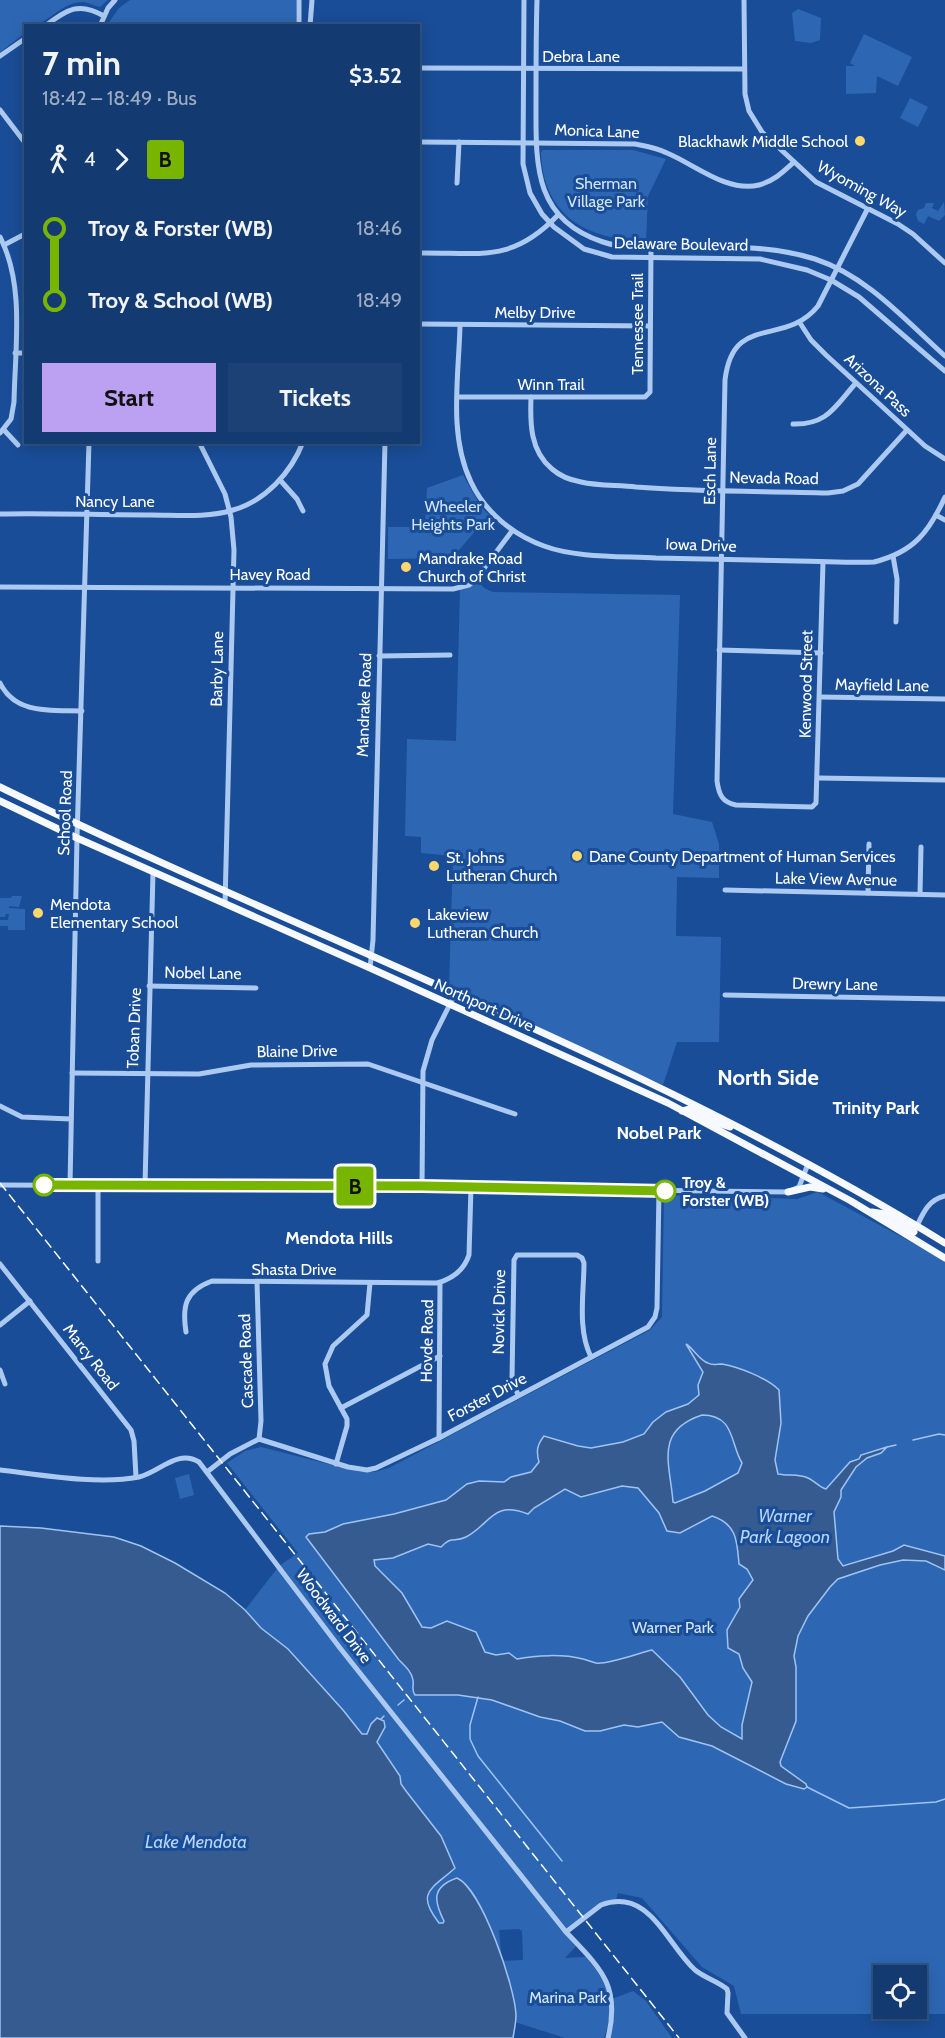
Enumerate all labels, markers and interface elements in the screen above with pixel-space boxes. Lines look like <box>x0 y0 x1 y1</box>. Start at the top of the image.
text: 7 min <box>42 43 121 83</box>
street label: Debra Lane <box>542 47 620 66</box>
text: $3.52 <box>349 62 402 89</box>
text: 18:42 – 18:49 · Bus <box>42 86 197 110</box>
street label: Monica Lane <box>554 120 640 142</box>
place label: Blackhawk Middle School <box>678 132 848 151</box>
marker: Blackhawk Middle School <box>853 134 867 148</box>
icon: walk <box>42 143 75 176</box>
icon: forward <box>105 143 138 176</box>
text: 4 <box>84 147 96 171</box>
text: B <box>159 147 172 172</box>
street label: Wyoming Way <box>814 157 910 221</box>
park label: Sherman Village Park <box>567 174 646 211</box>
text: Troy & Forster (WB) <box>88 215 273 242</box>
text: 18:46 <box>356 216 402 240</box>
street label: Delaware Boulevard <box>614 233 748 255</box>
street label: Tennessee Trail <box>628 273 647 375</box>
text: Troy & School (WB) <box>88 287 273 314</box>
text: 18:49 <box>356 288 402 312</box>
street label: Melby Drive <box>494 303 576 322</box>
street label: Arizona Pass <box>841 349 916 421</box>
button: Start <box>42 363 216 432</box>
button: Tickets <box>228 363 402 432</box>
street label: Winn Trail <box>518 375 585 394</box>
street label: Esch Lane <box>700 437 720 505</box>
street label: Nevada Road <box>729 468 819 488</box>
street label: Nancy Lane <box>75 492 155 511</box>
park label: Wheeler Heights Park <box>411 497 496 534</box>
street label: Iowa Drive <box>665 534 737 556</box>
place label: Mandrake Road Church of Christ <box>418 549 527 586</box>
marker: Mandrake Road Church of Christ <box>399 560 413 574</box>
street label: Havey Road <box>230 565 310 584</box>
street label: Kenwood Street <box>796 629 816 738</box>
street label: Barby Lane <box>207 631 227 707</box>
street label: Mandrake Road <box>353 653 375 757</box>
street label: Mayfield Lane <box>835 675 929 695</box>
street label: School Road <box>54 770 76 856</box>
place label: Dane County Department of Human Services <box>589 847 896 866</box>
place label: St. Johns Lutheran Church <box>446 848 557 885</box>
marker: Dane County Department of Human Services <box>570 849 584 863</box>
marker: St. Johns Lutheran Church <box>427 859 441 873</box>
street label: Lake View Avenue <box>775 868 897 890</box>
place label: Mendota Elementary School <box>50 895 178 932</box>
place label: Lakeview Lutheran Church <box>427 905 538 942</box>
marker: Mendota Elementary School <box>31 906 45 920</box>
marker: Lakeview Lutheran Church <box>408 916 422 930</box>
street label: Nobel Lane <box>164 963 242 983</box>
street label: Drewry Lane <box>792 974 878 994</box>
street label: Northport Drive <box>431 975 537 1035</box>
street label: Toban Drive <box>123 987 145 1069</box>
street label: Blaine Drive <box>256 1041 338 1061</box>
district label: North Side <box>717 1064 819 1091</box>
district label: Trinity Park <box>832 1097 920 1119</box>
district label: Nobel Park <box>616 1122 702 1144</box>
line badge: B <box>336 1166 374 1206</box>
place label: Troy & Forster (WB) <box>682 1173 769 1210</box>
unlabelled marker <box>33 1174 55 1196</box>
text: B <box>348 1174 362 1199</box>
marker: Troy & Forster (WB) <box>654 1180 676 1202</box>
district label: Mendota Hills <box>285 1227 393 1249</box>
street label: Shasta Drive <box>252 1260 336 1279</box>
street label: Novick Drive <box>489 1269 509 1355</box>
street label: Hovde Road <box>417 1299 437 1383</box>
street label: Cascade Road <box>235 1313 257 1409</box>
street label: Marcy Road <box>59 1320 123 1394</box>
street label: Forster Drive <box>444 1368 530 1426</box>
water label: Warner Park Lagoon <box>740 1505 830 1548</box>
street label: Woodward Drive <box>292 1565 376 1667</box>
park label: Warner Park <box>632 1618 715 1637</box>
water label: Lake Mendota <box>145 1831 247 1853</box>
map controls <box>873 1965 927 2019</box>
button: locate <box>873 1965 927 2019</box>
park label: Marina Park <box>529 1988 608 2007</box>

